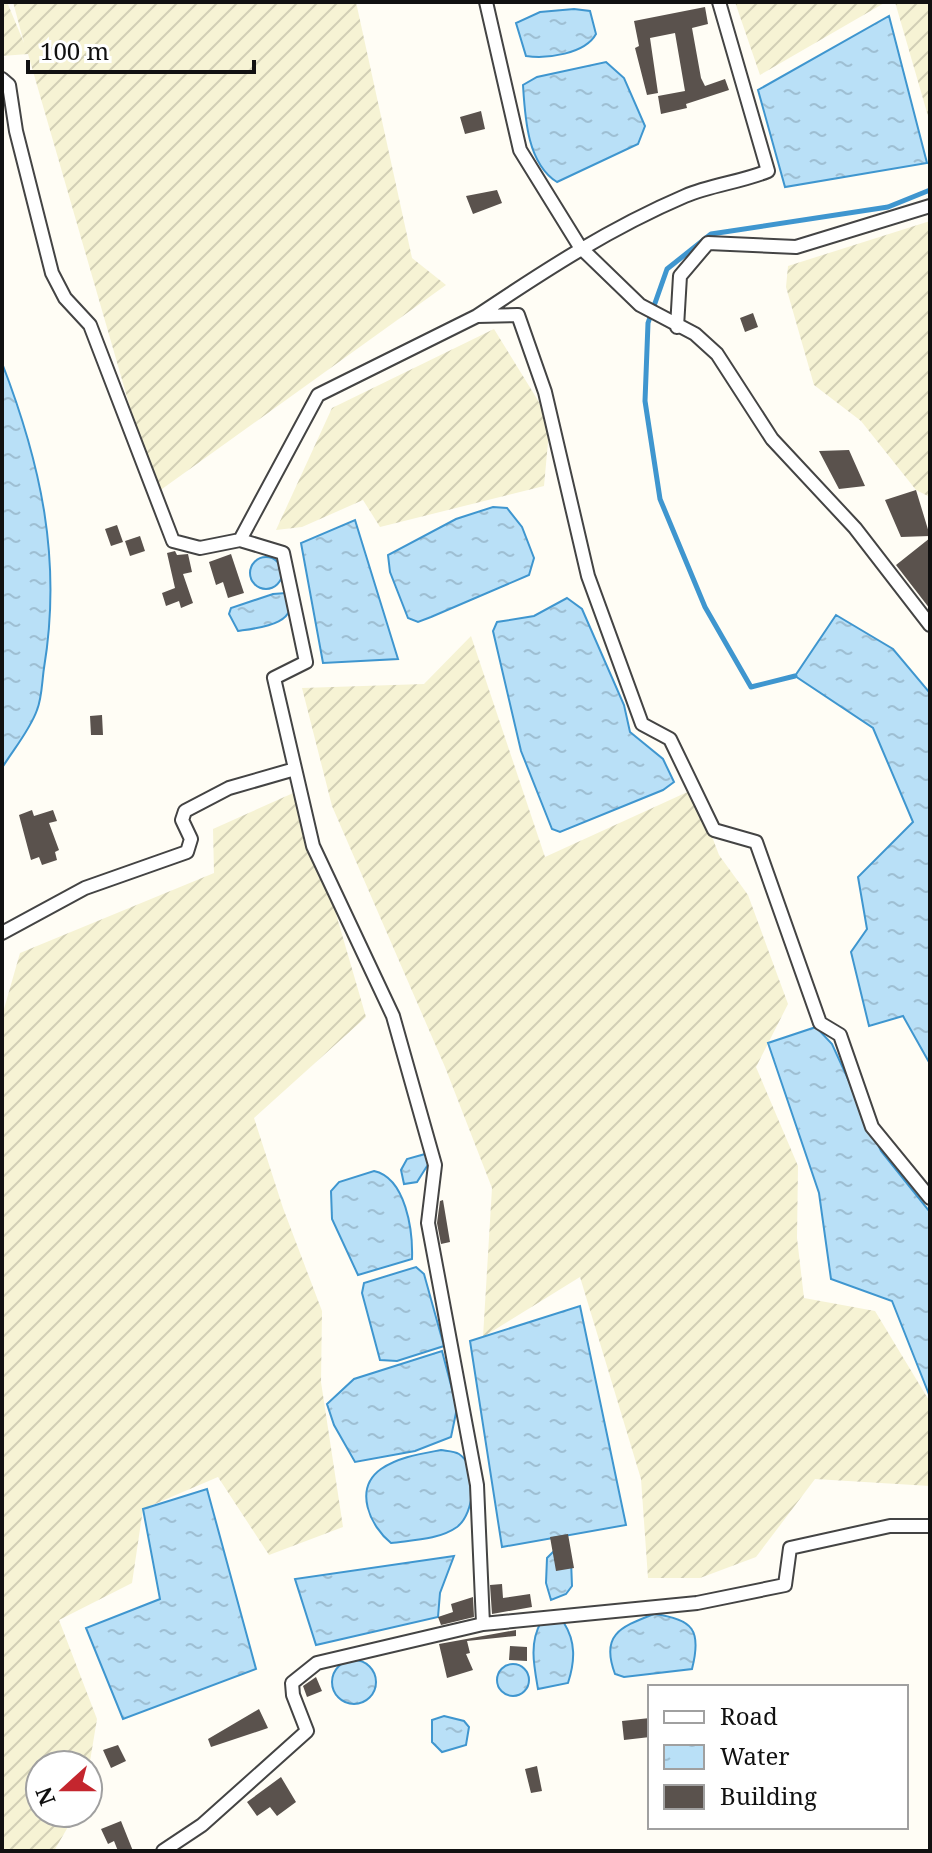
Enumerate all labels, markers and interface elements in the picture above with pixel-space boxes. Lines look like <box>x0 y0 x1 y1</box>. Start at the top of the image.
scale bar <box>28 24 254 74</box>
text: 100 m <box>40 34 109 67</box>
legend <box>648 1685 908 1829</box>
text: Road <box>720 1699 778 1732</box>
text: Water <box>720 1739 790 1772</box>
north arrow <box>24 1749 104 1829</box>
text: Building <box>720 1779 817 1812</box>
text: N <box>27 1783 62 1810</box>

